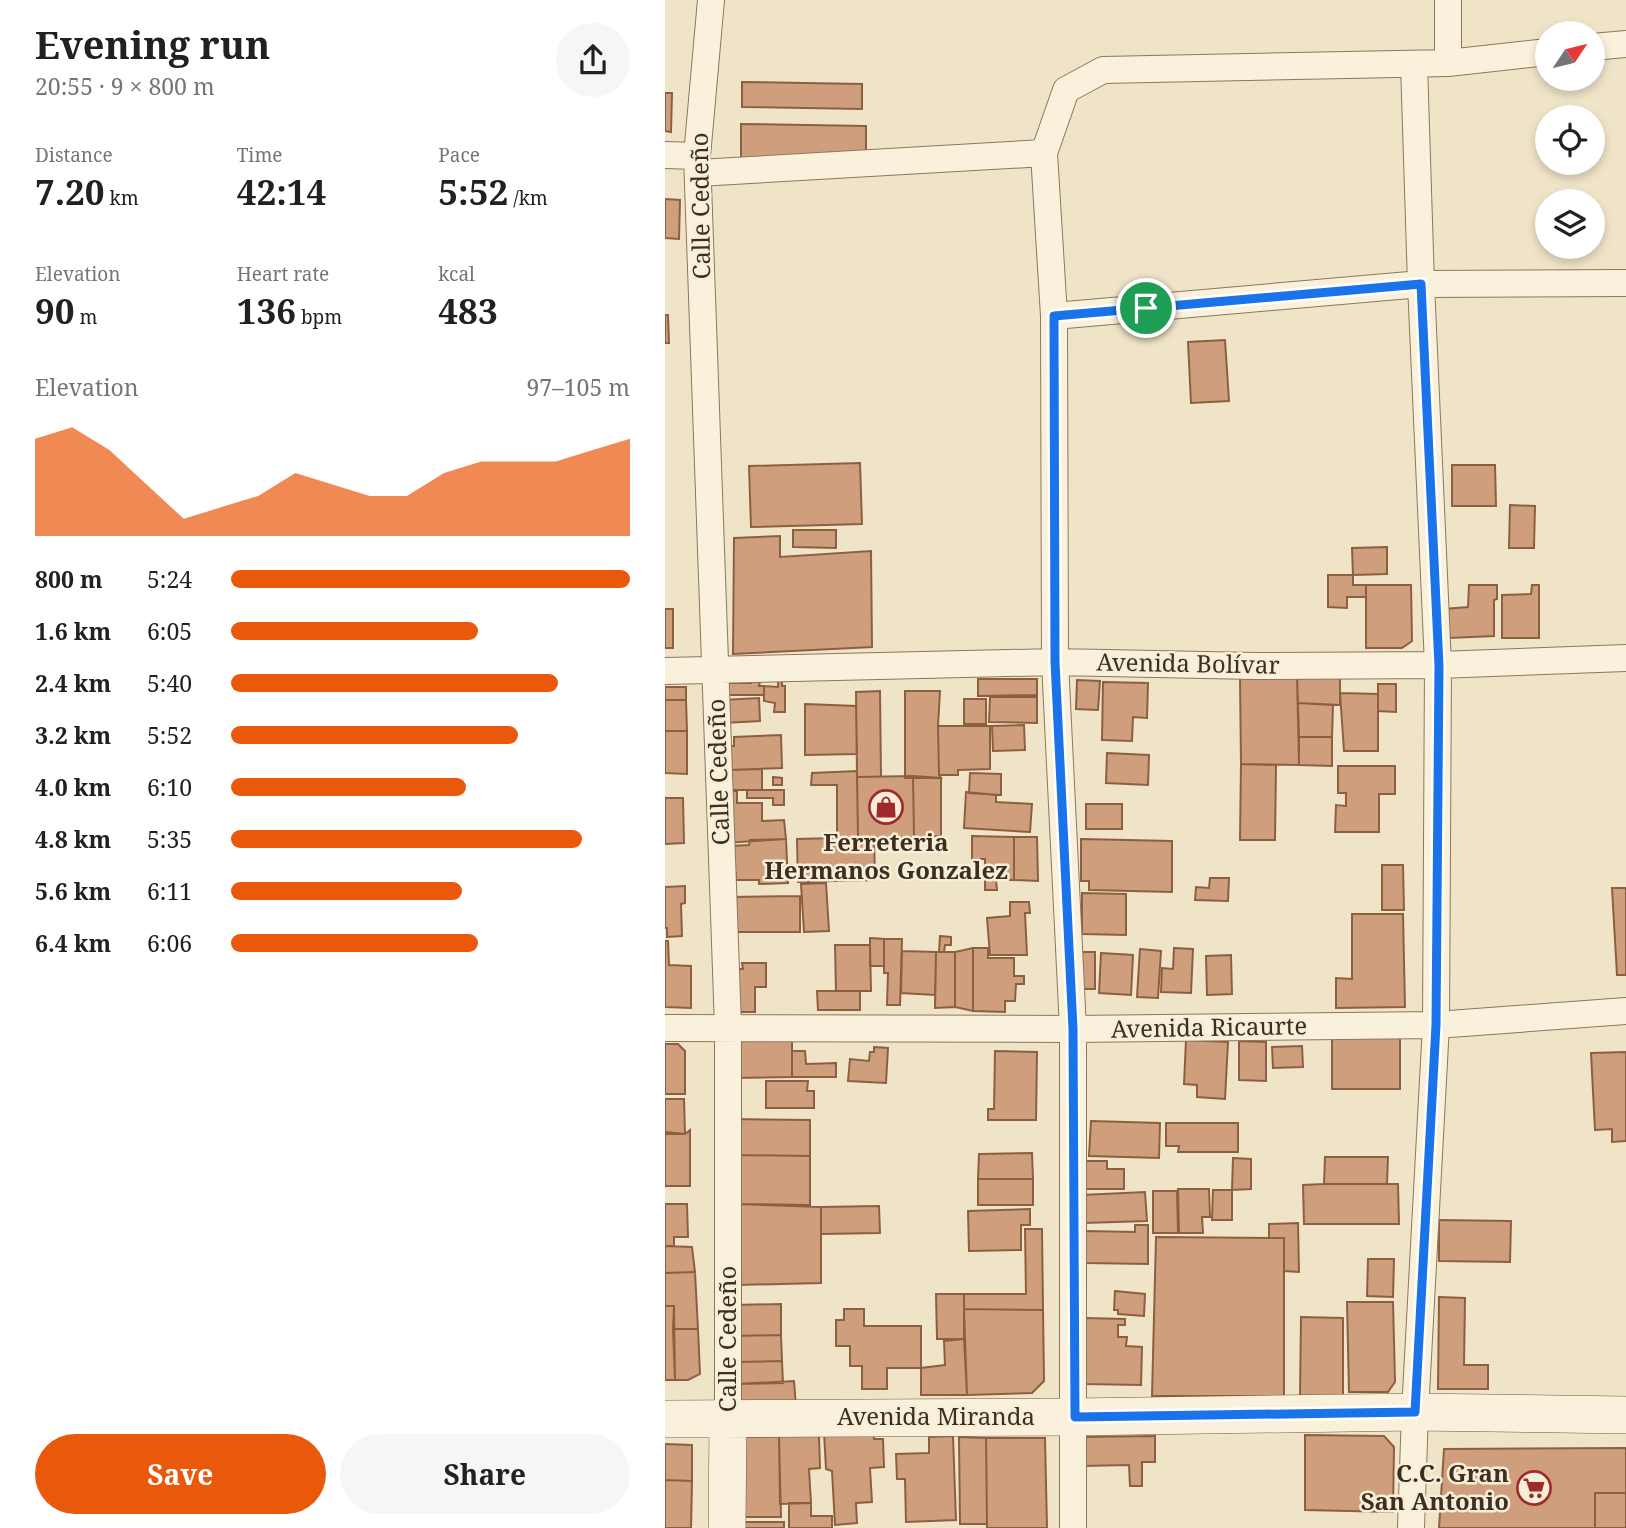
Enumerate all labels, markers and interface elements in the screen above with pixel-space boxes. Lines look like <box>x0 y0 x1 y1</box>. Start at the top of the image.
text: Evening run <box>35 18 270 70</box>
north arrow <box>1535 21 1605 91</box>
map controls <box>1535 21 1605 259</box>
button: share <box>556 23 630 97</box>
text: 20:55 · 9 × 800 m <box>35 70 215 102</box>
button: locate <box>1535 105 1605 175</box>
street label: Calle Cedeño <box>682 132 717 280</box>
text: Distance <box>35 142 113 168</box>
text: Time <box>237 142 283 168</box>
text: Pace <box>438 142 480 168</box>
text: 7.20 <box>35 168 105 215</box>
text: 42:14 <box>237 168 326 215</box>
text: 5:52 <box>438 168 508 215</box>
text: km <box>105 185 139 211</box>
text: /km <box>508 185 548 211</box>
button: layers <box>1535 189 1605 259</box>
text: Elevation <box>35 261 121 287</box>
text: Heart rate <box>237 261 329 287</box>
text: kcal <box>438 261 475 287</box>
pin <box>1116 278 1176 338</box>
text: 90 <box>35 287 75 334</box>
text: 136 <box>237 287 296 334</box>
text: 483 <box>438 287 498 334</box>
icon: arrive <box>1127 289 1165 327</box>
text: m <box>75 304 97 330</box>
text: bpm <box>296 304 342 330</box>
text: Elevation <box>35 371 139 403</box>
text: 97–105 m <box>527 371 630 403</box>
text: 800 m <box>35 563 103 595</box>
text: 5:24 <box>147 563 192 595</box>
text: 1.6 km <box>35 615 111 647</box>
text: 6:05 <box>147 615 192 647</box>
street label: Avenida Bolívar <box>1096 644 1280 681</box>
text: 2.4 km <box>35 667 111 699</box>
text: 5:40 <box>147 667 192 699</box>
street label: Calle Cedeño <box>698 698 737 846</box>
text: 3.2 km <box>35 719 111 751</box>
text: 5:52 <box>147 719 192 751</box>
text: 4.0 km <box>35 771 111 803</box>
text: 6:10 <box>147 771 192 803</box>
shop icon: Ferreteria Hermanos Gonzalez <box>867 788 905 826</box>
text: 4.8 km <box>35 823 111 855</box>
text: 5:35 <box>147 823 192 855</box>
place label: Ferreteria Hermanos Gonzalez <box>764 825 1008 886</box>
text: 5.6 km <box>35 875 111 907</box>
text: 6:11 <box>147 875 192 907</box>
text: 6.4 km <box>35 927 111 959</box>
text: 6:06 <box>147 927 192 959</box>
street label: Avenida Ricaurte <box>1110 1008 1307 1045</box>
street label: Calle Cedeño <box>710 1266 743 1412</box>
street label: Avenida Miranda <box>837 1399 1035 1432</box>
button: Save <box>35 1434 326 1514</box>
button: Share <box>340 1434 630 1514</box>
place label: C.C. Gran San Antonio <box>1361 1456 1509 1517</box>
supermarket icon: C.C. Gran San Antonio <box>1515 1469 1553 1507</box>

